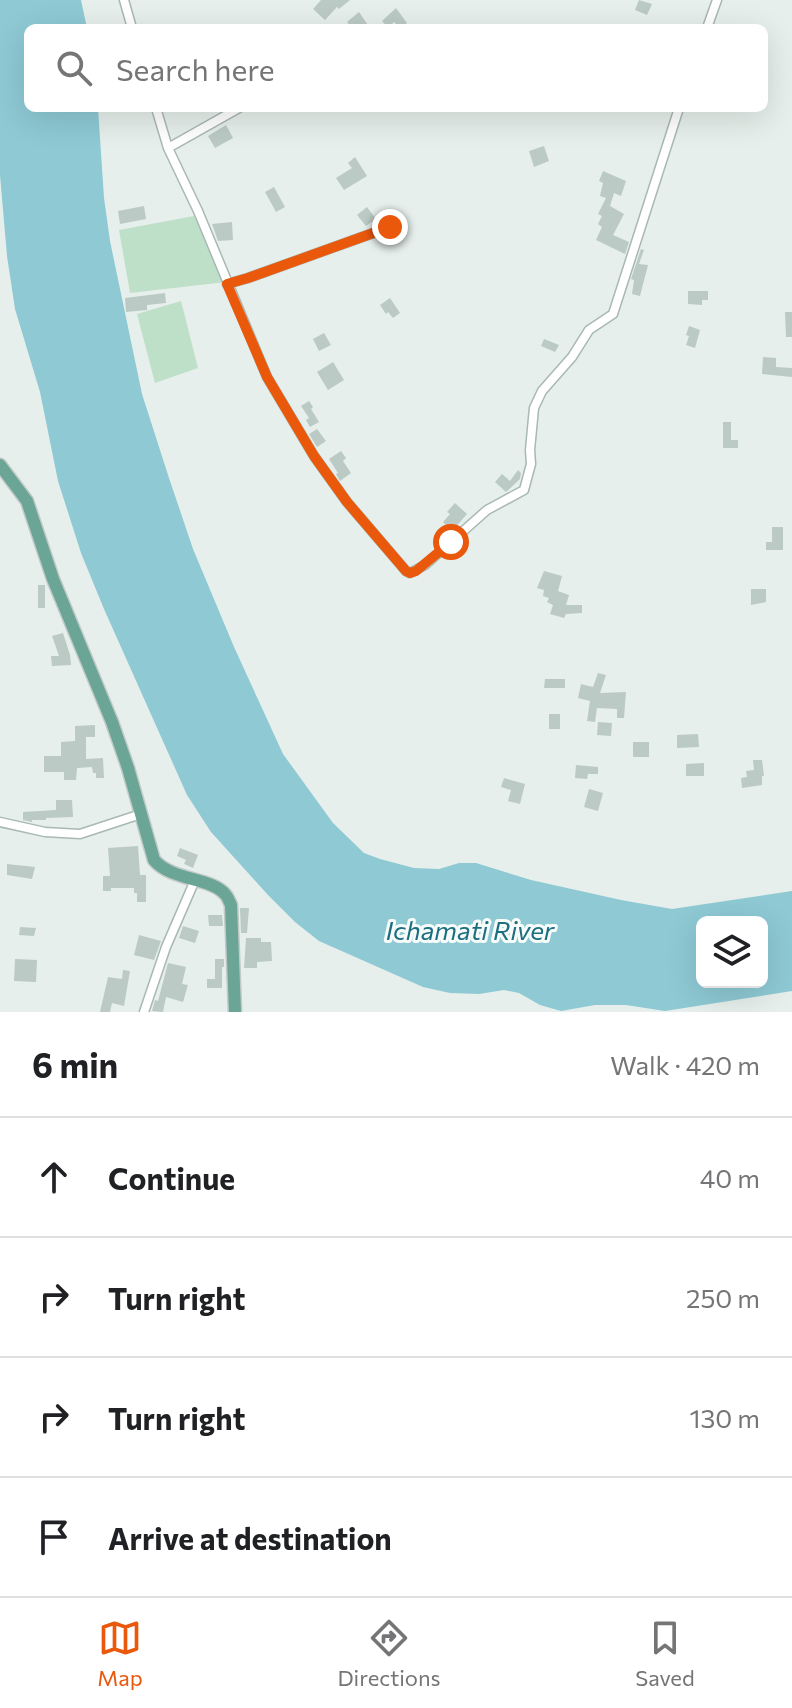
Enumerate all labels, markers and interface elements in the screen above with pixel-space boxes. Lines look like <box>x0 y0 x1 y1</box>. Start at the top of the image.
search box <box>24 24 768 112</box>
icon: search <box>52 46 96 90</box>
text: Search here <box>116 50 275 87</box>
route end <box>372 209 408 245</box>
route start <box>433 524 469 560</box>
water label: Ichamati River <box>386 914 556 945</box>
map controls <box>696 916 768 988</box>
button: layers <box>696 916 768 988</box>
text: 6 min <box>32 1043 118 1085</box>
text: Walk · 420 m <box>610 1049 760 1080</box>
icon: ahead <box>32 1155 76 1199</box>
text: Continue <box>108 1159 235 1196</box>
text: 40 m <box>700 1162 760 1193</box>
icon: right <box>32 1275 76 1319</box>
text: Turn right <box>108 1279 245 1316</box>
text: 250 m <box>686 1282 760 1313</box>
icon: right <box>32 1395 76 1439</box>
text: Turn right <box>108 1399 245 1436</box>
text: 130 m <box>689 1402 760 1433</box>
icon: arrive <box>32 1515 76 1559</box>
text: Arrive at destination <box>108 1519 392 1556</box>
tab: Map <box>97 1616 143 1691</box>
tab: Directions <box>337 1616 441 1691</box>
tab: Saved <box>635 1616 695 1691</box>

